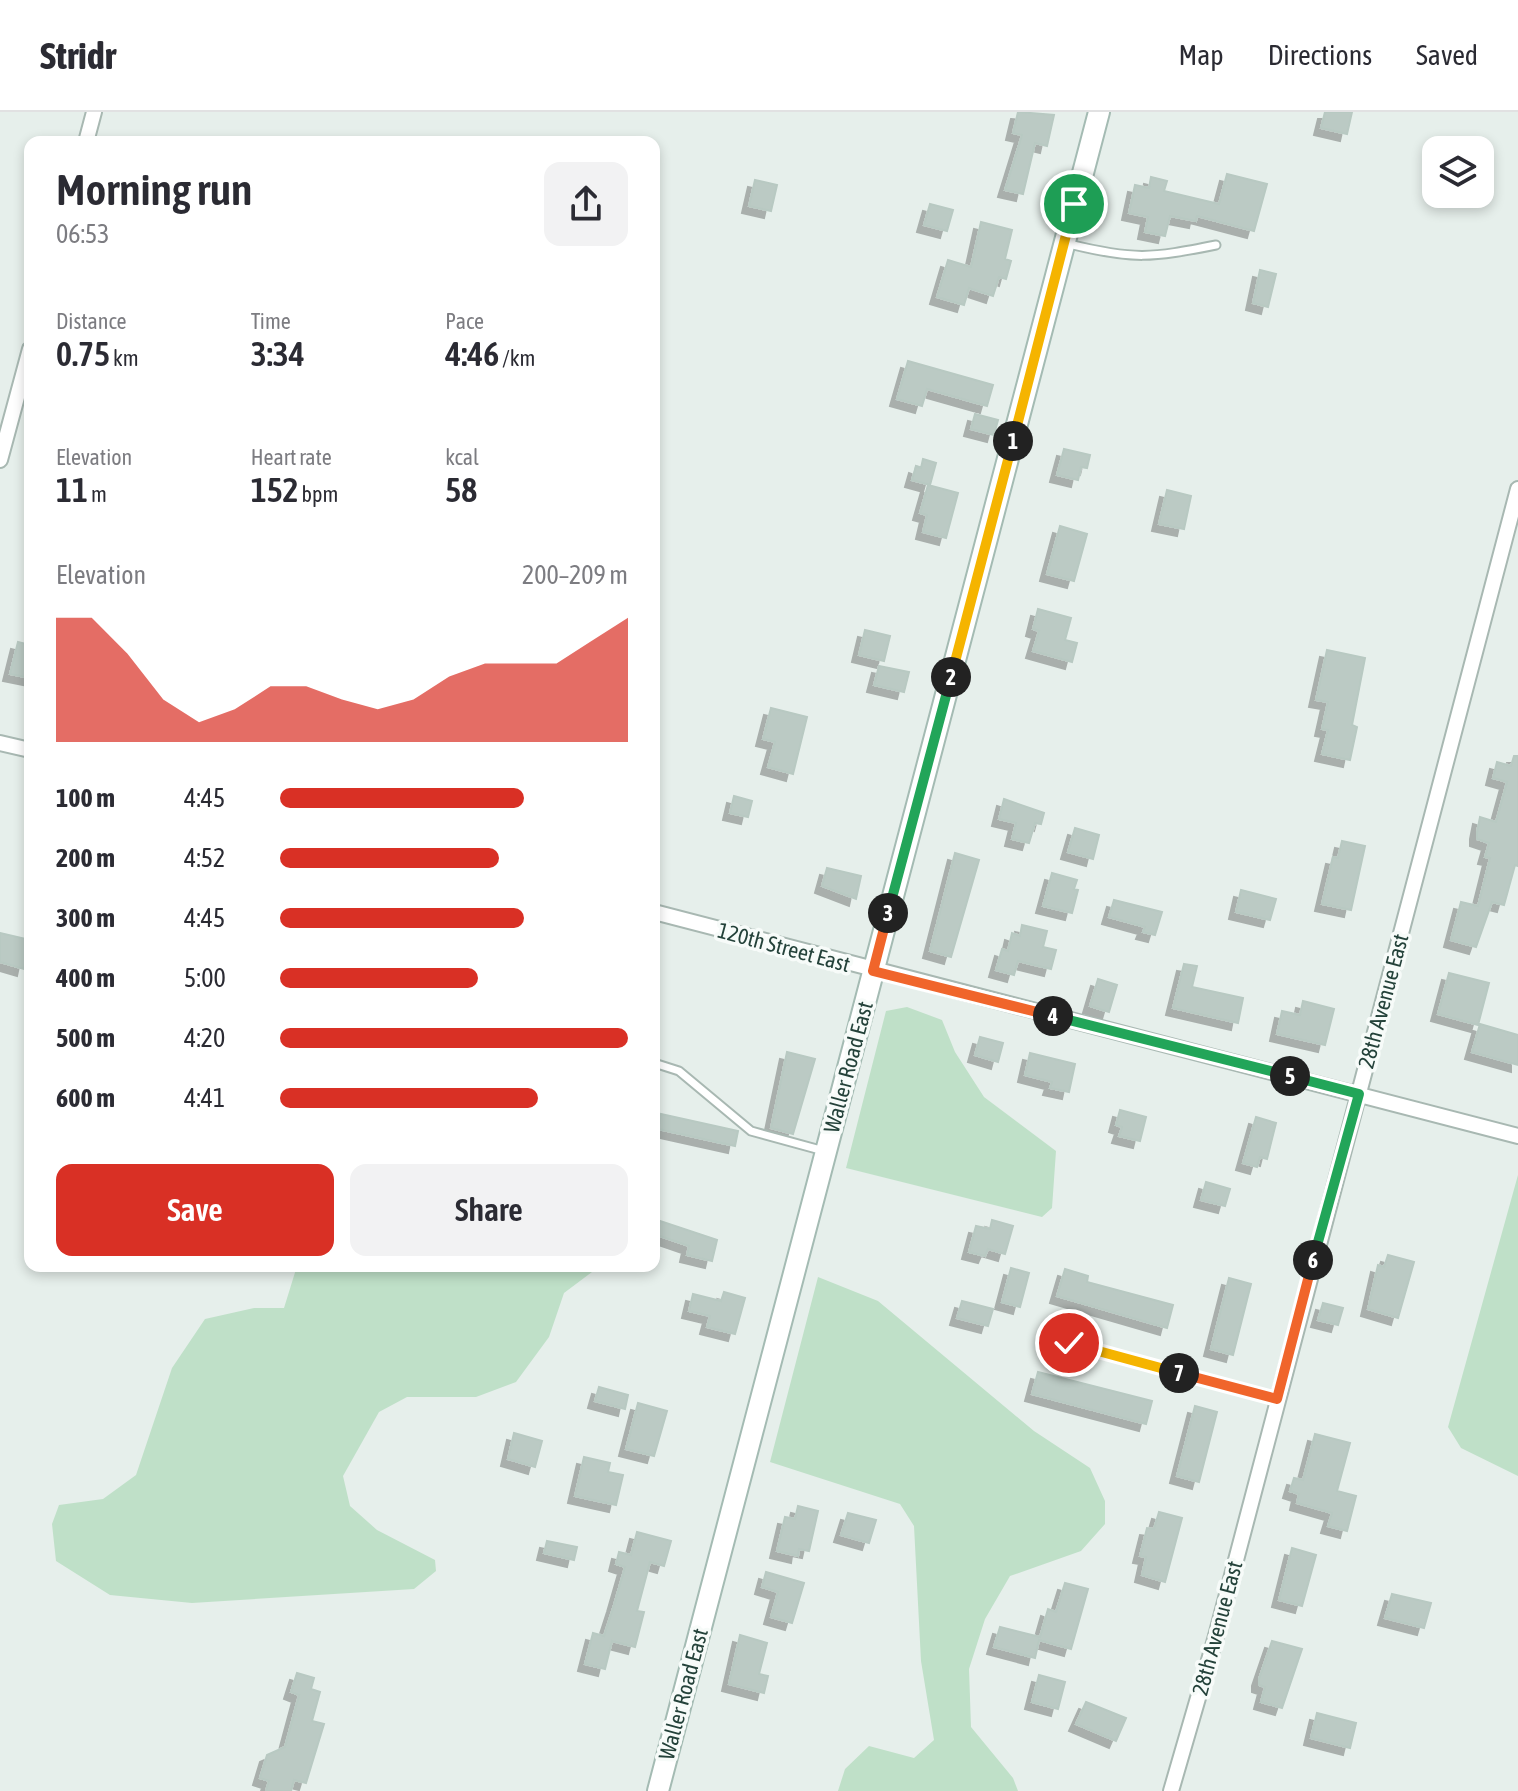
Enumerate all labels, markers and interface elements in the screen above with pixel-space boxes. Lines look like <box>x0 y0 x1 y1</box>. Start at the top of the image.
text: Stridr <box>40 34 116 77</box>
text: Map <box>1179 39 1224 71</box>
text: Directions <box>1268 39 1372 71</box>
text: Saved <box>1416 39 1478 71</box>
map controls <box>1422 136 1494 208</box>
button: layers <box>1422 136 1494 208</box>
button: share <box>544 162 628 246</box>
text: Morning run <box>56 164 252 214</box>
pin <box>1040 170 1108 238</box>
icon: arrive <box>1052 182 1096 226</box>
text: 06:53 <box>56 219 110 249</box>
text: Distance <box>56 308 127 334</box>
text: Time <box>251 308 291 334</box>
text: Pace <box>445 308 484 334</box>
text: 0.75 <box>56 334 110 373</box>
text: 3:34 <box>251 334 305 373</box>
text: 4:46 <box>445 334 499 373</box>
text: km <box>110 345 139 371</box>
text: /km <box>499 345 535 371</box>
pin: 1 <box>993 421 1033 461</box>
text: 1 <box>1008 428 1018 454</box>
text: Elevation <box>56 444 132 470</box>
text: Heart rate <box>251 444 332 470</box>
text: kcal <box>445 444 479 470</box>
text: 11 <box>56 470 88 509</box>
text: 152 <box>251 470 299 509</box>
text: 58 <box>445 470 477 509</box>
text: m <box>88 481 107 507</box>
text: bpm <box>299 481 338 507</box>
text: Elevation <box>56 560 146 590</box>
text: 200–209 m <box>522 560 628 590</box>
pin: 2 <box>931 657 971 697</box>
text: 2 <box>946 664 956 690</box>
text: 100 m <box>56 783 115 813</box>
text: 4:45 <box>184 783 225 813</box>
text: 200 m <box>56 843 115 873</box>
text: 4:52 <box>184 843 225 873</box>
pin: 3 <box>868 893 908 933</box>
text: 3 <box>883 900 893 926</box>
text: 300 m <box>56 903 115 933</box>
text: 4:45 <box>184 903 225 933</box>
street label: 120th Street East <box>715 917 853 977</box>
street label: 28th Avenue East <box>1353 931 1413 1071</box>
text: 400 m <box>56 963 115 993</box>
text: 5:00 <box>184 963 226 993</box>
pin: 4 <box>1033 996 1073 1036</box>
street label: Waller Road East <box>818 998 878 1136</box>
text: 4 <box>1048 1003 1058 1029</box>
text: 500 m <box>56 1023 115 1053</box>
text: 4:20 <box>184 1023 225 1053</box>
pin: 5 <box>1270 1056 1310 1096</box>
text: 5 <box>1285 1063 1295 1089</box>
text: 600 m <box>56 1083 115 1113</box>
text: 4:41 <box>184 1083 225 1113</box>
button: Save <box>56 1164 334 1256</box>
button: Share <box>350 1164 628 1256</box>
pin: 6 <box>1293 1240 1333 1280</box>
text: 6 <box>1308 1247 1318 1273</box>
pin <box>1035 1309 1103 1377</box>
icon: check <box>1047 1321 1091 1365</box>
pin: 7 <box>1159 1353 1199 1393</box>
text: 7 <box>1174 1360 1184 1386</box>
street label: 28th Avenue East <box>1187 1558 1247 1698</box>
street label: Waller Road East <box>653 1625 713 1763</box>

